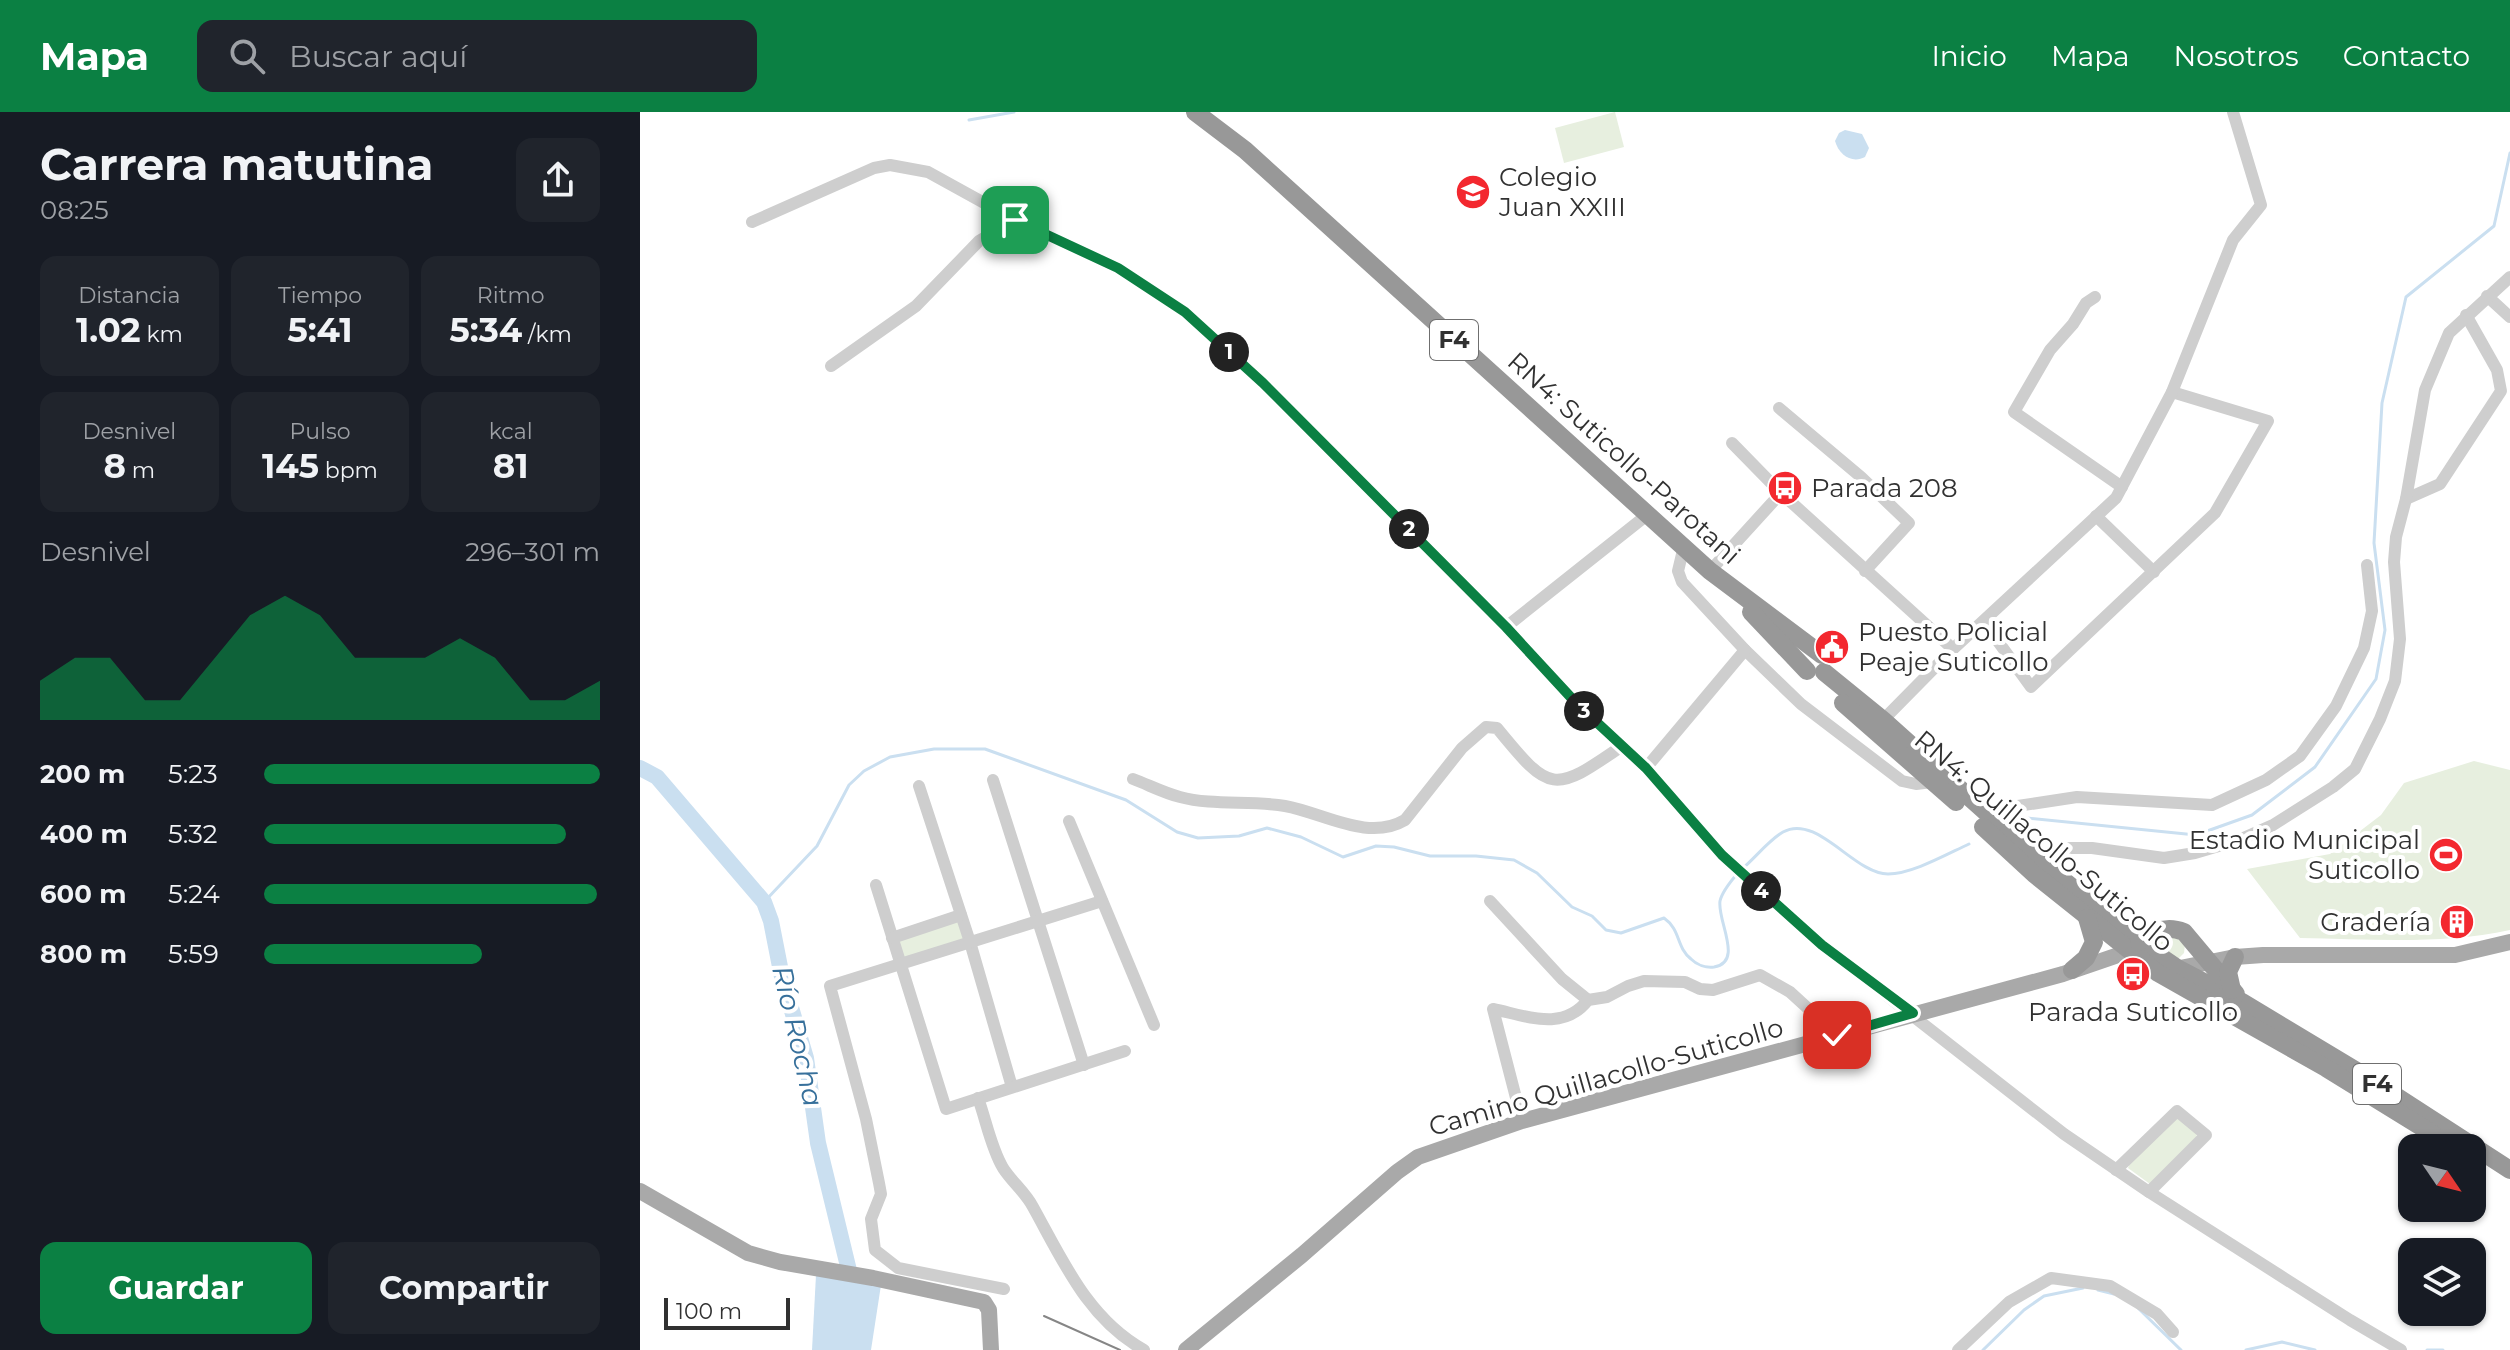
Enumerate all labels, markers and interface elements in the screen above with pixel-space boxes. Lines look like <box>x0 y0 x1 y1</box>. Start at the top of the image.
search box <box>197 20 757 92</box>
text: Mapa <box>40 33 149 80</box>
icon: search <box>225 34 269 78</box>
text: Buscar aquí <box>289 38 467 75</box>
text: Inicio <box>1931 39 2007 73</box>
text: Mapa <box>2051 39 2130 73</box>
text: Nosotros <box>2174 39 2299 73</box>
text: Contacto <box>2343 39 2470 73</box>
text: Carrera matutina <box>40 137 433 191</box>
button: share <box>516 138 600 222</box>
place label: Colegio Juan XXIII <box>1498 161 1626 223</box>
school or university icon: Colegio Juan XXIII <box>1454 173 1492 211</box>
pin <box>981 186 1049 254</box>
text: 08:25 <box>40 194 109 226</box>
icon: arrive <box>993 198 1037 242</box>
text: Distancia <box>78 282 180 309</box>
text: Tiempo <box>278 282 362 309</box>
text: Ritmo <box>477 282 545 309</box>
text: 1.02 <box>76 309 141 351</box>
text: 5:41 <box>287 309 353 351</box>
text: 5:34 <box>450 309 522 351</box>
road number: F4 <box>1430 320 1478 360</box>
text: km <box>141 321 183 348</box>
text: /km <box>522 321 572 348</box>
pin: 1 <box>1209 332 1249 372</box>
text: 1 <box>1225 338 1233 365</box>
street label: RN4: Suticollo-Parotani <box>1501 345 1747 571</box>
text: Desnivel <box>82 418 176 445</box>
text: Pulso <box>289 418 351 445</box>
text: kcal <box>489 418 533 445</box>
text: 8 <box>104 445 126 487</box>
text: 145 <box>262 445 319 487</box>
text: 81 <box>493 445 529 487</box>
text: m <box>126 457 155 484</box>
text: bpm <box>319 457 378 484</box>
bus stop icon: Parada 208 <box>1766 469 1804 507</box>
place label: Parada 208 <box>1811 472 1958 504</box>
pin: 2 <box>1389 509 1429 549</box>
text: 2 <box>1403 515 1415 542</box>
text: Desnivel <box>40 536 151 568</box>
text: 296–301 m <box>465 536 600 568</box>
place label: Puesto Policial Peaje Suticollo <box>1858 616 2049 678</box>
public building icon: Puesto Policial Peaje Suticollo <box>1813 628 1851 666</box>
pin: 3 <box>1564 691 1604 731</box>
text: 3 <box>1577 697 1591 724</box>
street label: RN4: Quillacollo-Suticollo <box>1908 723 2180 959</box>
text: 200 m <box>40 758 125 790</box>
text: 5:23 <box>168 758 218 790</box>
text: 400 m <box>40 818 128 850</box>
text: 5:32 <box>168 818 218 850</box>
place label: Estadio Municipal Suticollo <box>2189 824 2420 886</box>
sports icon: Estadio Municipal Suticollo <box>2427 836 2465 874</box>
pin: 4 <box>1741 871 1781 911</box>
text: 4 <box>1753 877 1769 904</box>
text: 600 m <box>40 878 127 910</box>
text: 5:24 <box>168 878 220 910</box>
building icon: Gradería <box>2438 903 2476 941</box>
place label: Gradería <box>2320 906 2431 938</box>
text: 800 m <box>40 938 127 970</box>
text: 5:59 <box>168 938 219 970</box>
bus stop icon: Parada Suticollo <box>2114 955 2152 993</box>
water label: Río Rocha <box>765 962 831 1110</box>
place label: Parada Suticollo <box>2028 996 2238 1028</box>
pin <box>1803 1001 1871 1069</box>
street label: Camino Quillacollo-Suticollo <box>1425 1011 1787 1143</box>
icon: check <box>1815 1013 1859 1057</box>
road number: F4 <box>2353 1064 2401 1104</box>
north arrow <box>2398 1134 2486 1222</box>
map controls <box>2398 1134 2486 1326</box>
button: layers <box>2398 1238 2486 1326</box>
button: Guardar <box>40 1242 312 1334</box>
button: Compartir <box>328 1242 600 1334</box>
scale bar <box>664 1294 790 1330</box>
text: 100 m <box>676 1298 742 1325</box>

